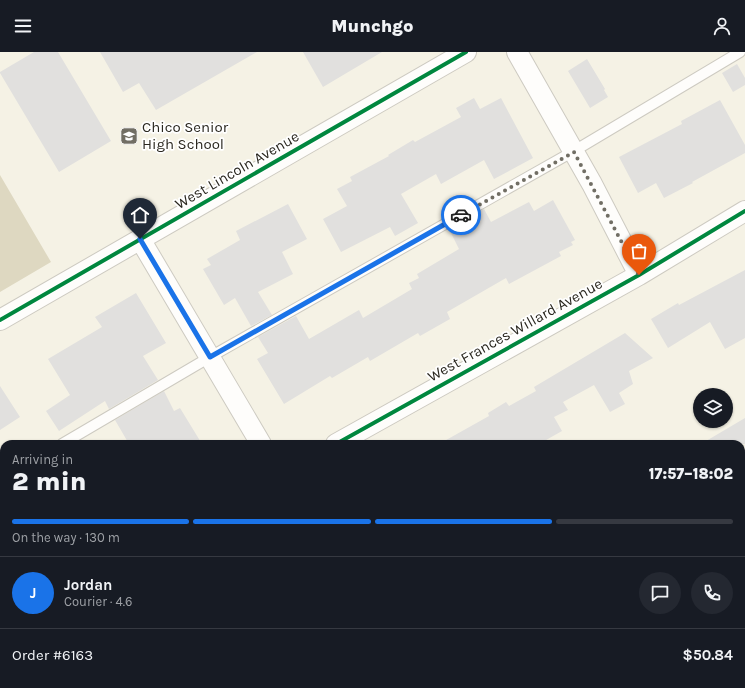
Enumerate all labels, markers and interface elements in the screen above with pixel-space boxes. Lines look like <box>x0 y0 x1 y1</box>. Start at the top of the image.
icon: menu <box>12 15 34 37</box>
text: Munchgo <box>331 15 414 37</box>
icon: person <box>711 15 733 37</box>
place label: Chico Senior High School <box>142 118 229 153</box>
school or university icon: Chico Senior High School <box>119 126 139 146</box>
street label: West Lincoln Avenue <box>172 127 302 213</box>
courier <box>441 195 481 235</box>
pin <box>123 198 157 239</box>
icon: home <box>129 204 151 226</box>
icon: car <box>450 204 472 226</box>
pin <box>622 234 656 275</box>
icon: bag <box>628 240 650 262</box>
street label: West Frances Willard Avenue <box>424 274 606 386</box>
map controls <box>693 388 733 428</box>
button: layers <box>693 388 733 428</box>
text: Arriving in <box>12 452 73 467</box>
text: 17:57–18:02 <box>649 465 733 483</box>
text: 2 min <box>12 466 87 497</box>
text: On the way · 130 m <box>12 530 120 545</box>
button: chat <box>639 572 681 614</box>
button: phone <box>691 572 733 614</box>
text: Jordan <box>64 576 112 594</box>
text: J <box>30 584 36 602</box>
text: Courier · 4.6 <box>64 594 132 609</box>
text: Order #6163 <box>12 646 93 664</box>
text: $50.84 <box>683 646 733 664</box>

